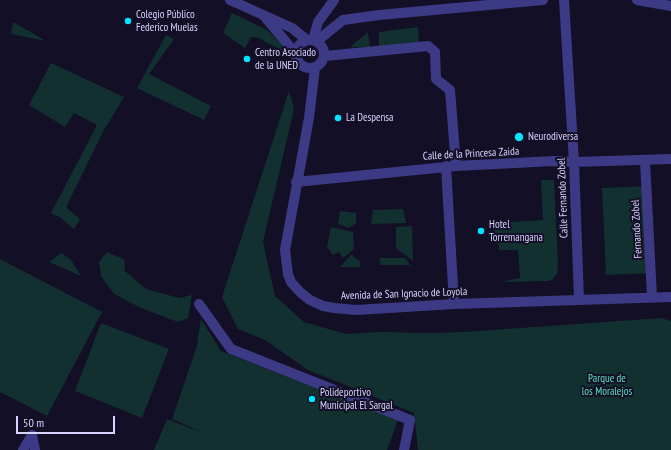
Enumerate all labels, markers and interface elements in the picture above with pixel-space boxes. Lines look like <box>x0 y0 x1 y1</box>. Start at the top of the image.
place label: Colegio Público Federico Muelas <box>136 8 198 34</box>
marker: Colegio Público Federico Muelas <box>123 16 133 26</box>
place label: Centro Asociado de la UNED <box>255 46 316 72</box>
marker: Centro Asociado de la UNED <box>242 54 252 64</box>
place label: La Despensa <box>346 111 393 125</box>
marker: La Despensa <box>333 113 343 123</box>
place label: Neurodiversa <box>528 130 578 144</box>
marker: Neurodiversa <box>513 131 525 143</box>
street label: Calle de la Princesa Zaida <box>422 145 520 163</box>
street label: Calle Fernando Zobel <box>555 158 571 238</box>
street label: Fernando Zobel <box>629 199 645 259</box>
place label: Hotel Torremangana <box>489 218 543 244</box>
marker: Hotel Torremangana <box>476 226 486 236</box>
street label: Avenida de San Ignacio de Loyola <box>341 285 467 303</box>
park label: Parque de los Moralejos <box>582 372 632 398</box>
place label: Polideportivo Municipal El Sargal <box>320 386 393 412</box>
marker: Polideportivo Municipal El Sargal <box>307 394 317 404</box>
scale bar <box>18 408 117 434</box>
text: 50 m <box>23 415 44 430</box>

